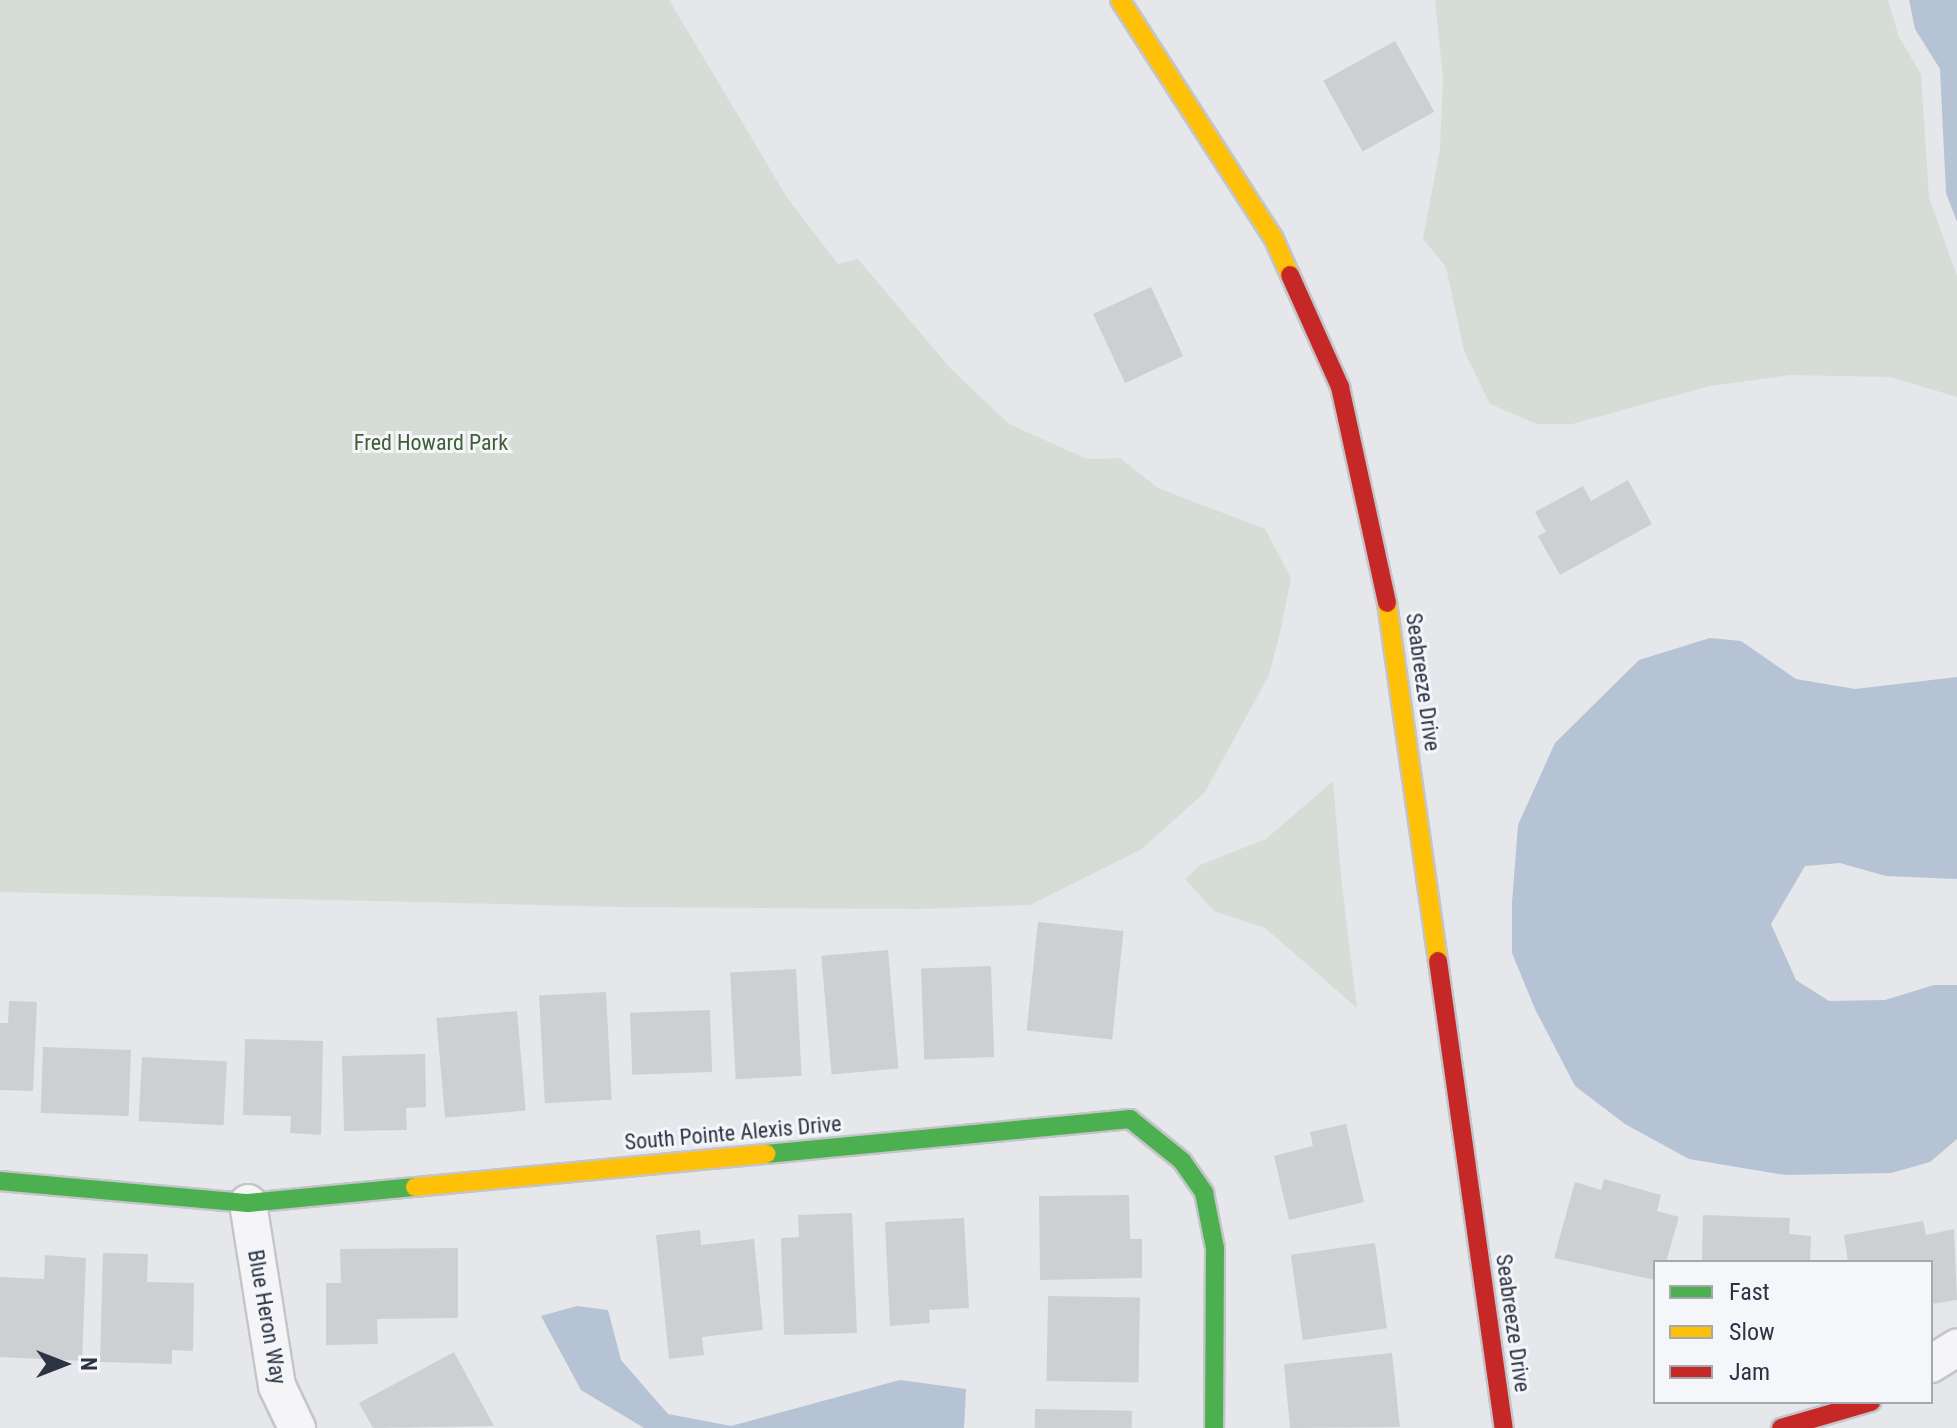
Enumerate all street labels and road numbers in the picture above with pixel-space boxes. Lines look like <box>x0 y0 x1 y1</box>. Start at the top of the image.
street label: Seabreeze Drive <box>1400 611 1446 753</box>
street label: South Pointe Alexis Drive <box>623 1110 843 1156</box>
street label: Blue Heron Way <box>242 1248 292 1386</box>
street label: Seabreeze Drive <box>1490 1252 1536 1394</box>

